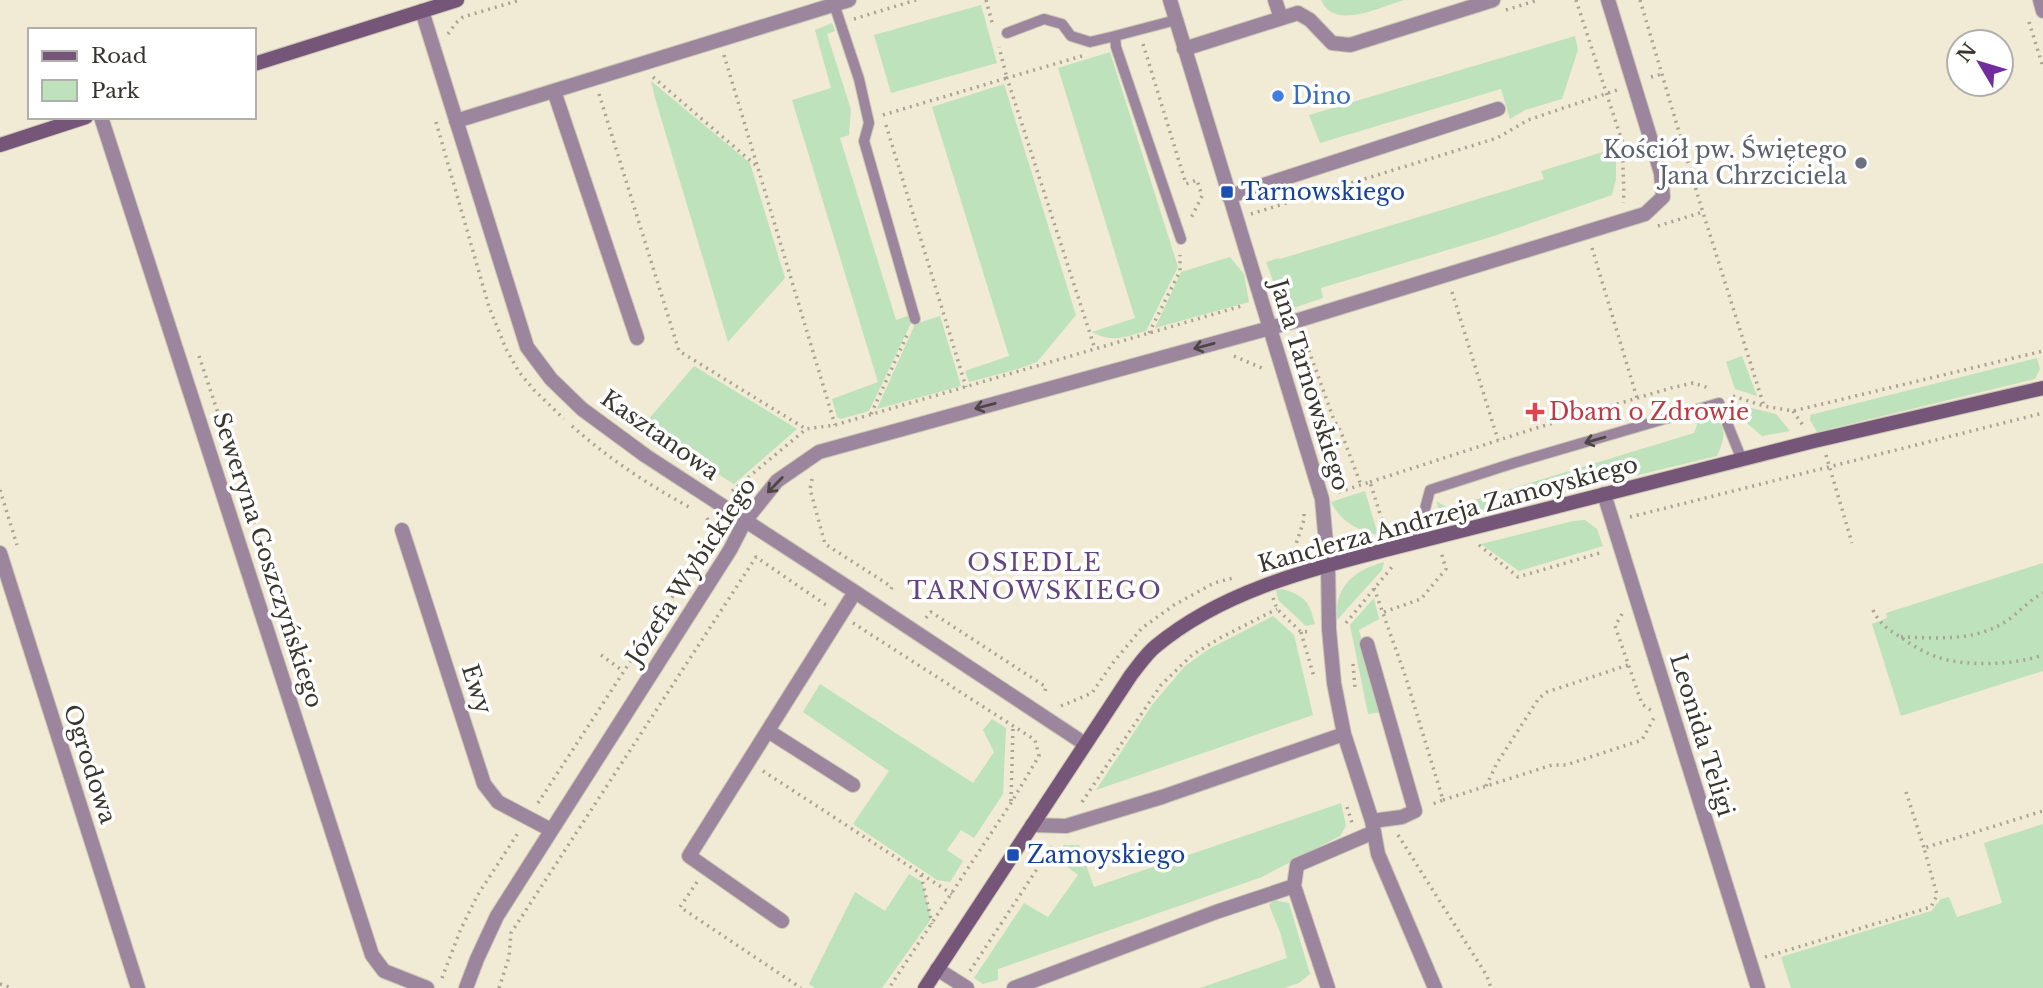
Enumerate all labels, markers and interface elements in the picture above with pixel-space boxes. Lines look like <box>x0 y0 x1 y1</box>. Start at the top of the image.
legend <box>28 28 256 119</box>
north arrow <box>1945 28 2015 98</box>
text: N <box>1952 39 1982 67</box>
text: Road <box>91 43 147 69</box>
text: Park <box>91 78 140 104</box>
place label: Dino <box>1292 82 1351 110</box>
marker: Dino <box>1270 88 1286 104</box>
place label: Kościół pw. Świętego Jana Chrzciciela <box>1603 134 1847 190</box>
marker: Kościół pw. Świętego Jana Chrzciciela <box>1853 155 1869 171</box>
place label: Tarnowskiego <box>1241 178 1405 206</box>
marker: Tarnowskiego <box>1219 184 1235 200</box>
street label: Jana Tarnowskiego <box>1264 273 1355 494</box>
one-way arrow <box>1193 340 1216 353</box>
street label: Kasztanowa <box>595 384 725 486</box>
place label: Dbam o Zdrowie <box>1549 398 1749 426</box>
one-way arrow <box>974 400 996 413</box>
marker: Dbam o Zdrowie <box>1527 404 1543 420</box>
street label: Seweryna Goszczyńskiego <box>207 409 329 711</box>
one-way arrow <box>1584 434 1606 447</box>
street label: Kanclerza Andrzeja Zamoyskiego <box>1255 450 1641 578</box>
street label: Józefa Wybickiego <box>619 472 762 672</box>
one-way arrow <box>766 476 783 493</box>
district label: OSIEDLE TARNOWSKIEGO <box>907 548 1163 605</box>
street label: Leonida Teligi <box>1664 650 1740 820</box>
street label: Ewy <box>456 661 498 718</box>
street label: Ogrodowa <box>58 701 122 827</box>
place label: Zamoyskiego <box>1027 841 1185 869</box>
marker: Zamoyskiego <box>1005 847 1021 863</box>

